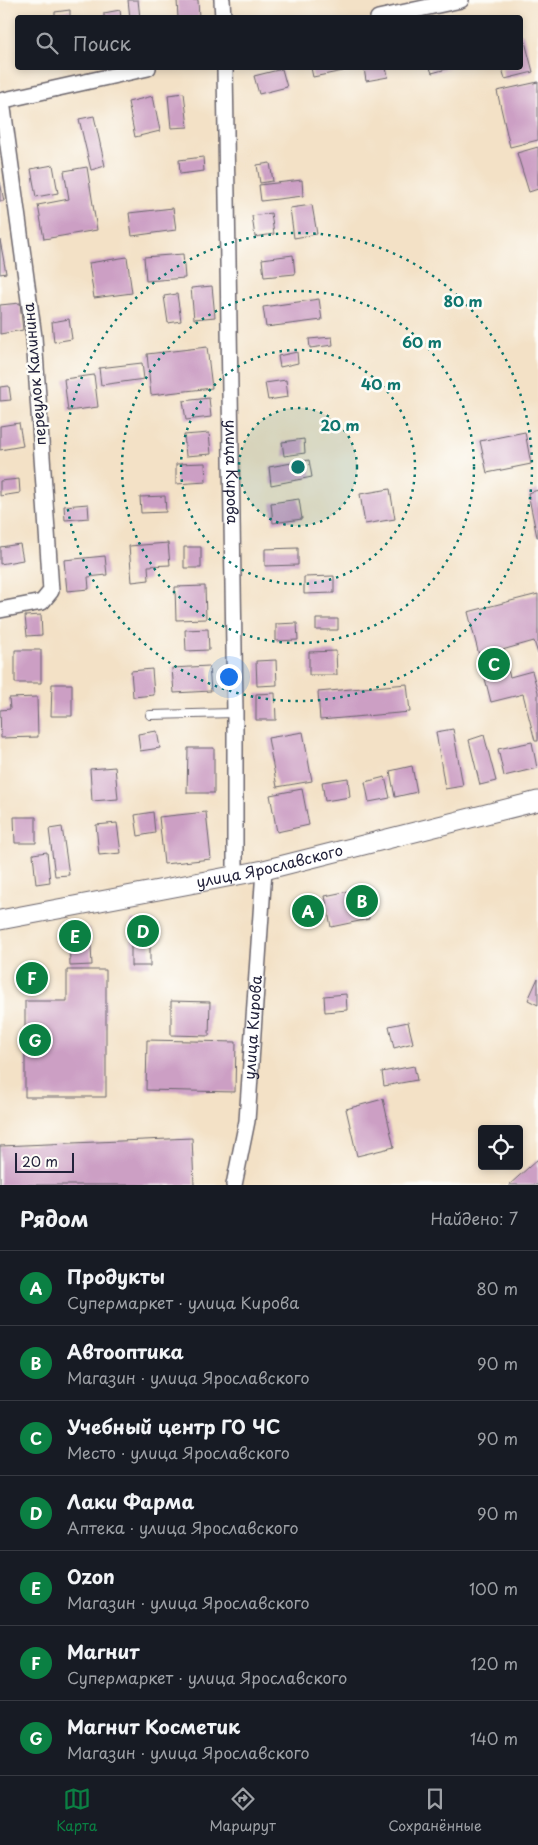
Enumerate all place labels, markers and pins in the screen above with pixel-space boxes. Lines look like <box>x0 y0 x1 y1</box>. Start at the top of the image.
centre of rings <box>289 458 307 476</box>
pin: C <box>478 645 510 683</box>
pin: B <box>346 882 378 920</box>
pin: A <box>292 892 324 930</box>
pin: D <box>127 912 159 950</box>
pin: E <box>59 917 91 955</box>
pin: F <box>16 959 48 997</box>
pin: G <box>19 1021 51 1059</box>

